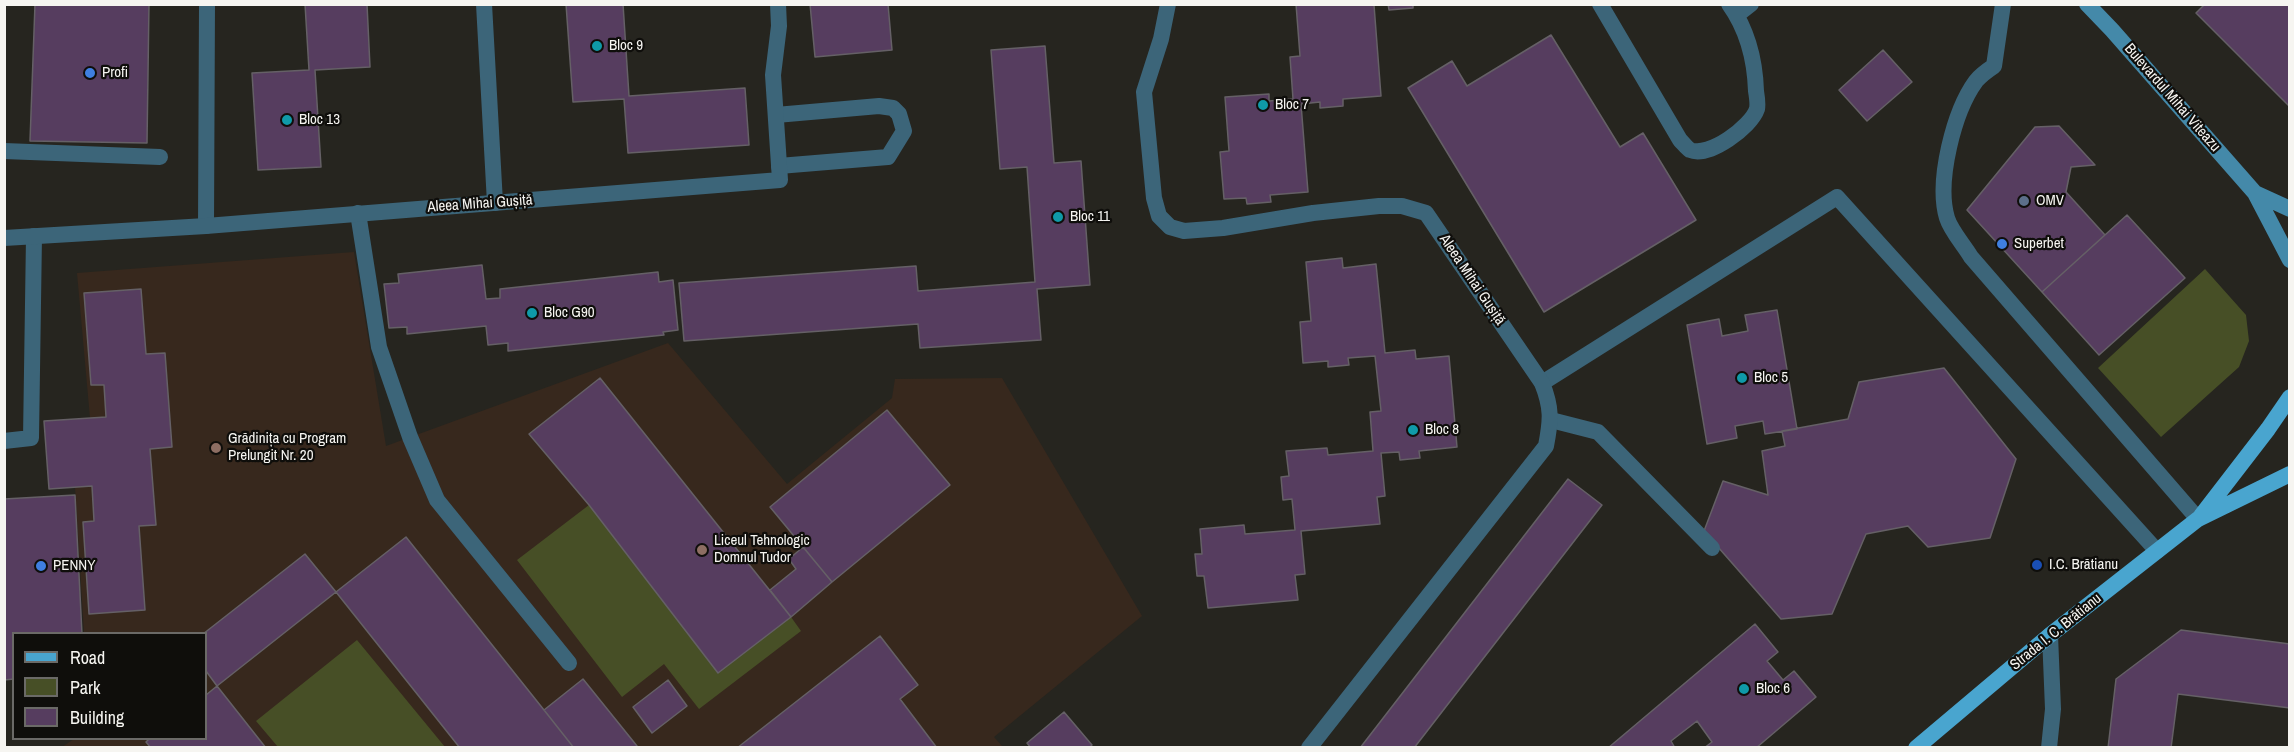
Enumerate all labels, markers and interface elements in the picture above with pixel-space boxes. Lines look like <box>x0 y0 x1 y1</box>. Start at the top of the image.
place label: Bloc 9 <box>609 37 643 55</box>
marker: Bloc 9 <box>590 39 604 53</box>
street label: Bulevardul Mihai Viteazu <box>2120 40 2224 156</box>
place label: Profi <box>102 64 128 82</box>
marker: Profi <box>83 66 97 80</box>
place label: Bloc 7 <box>1275 96 1309 114</box>
marker: Bloc 7 <box>1256 98 1270 112</box>
place label: Bloc 13 <box>299 111 340 129</box>
marker: Bloc 13 <box>280 113 294 127</box>
street label: Aleea Mihai Gușiță <box>427 191 533 217</box>
place label: OMV <box>2036 192 2064 210</box>
marker: OMV <box>2017 194 2031 208</box>
place label: Bloc 11 <box>1070 208 1110 226</box>
marker: Bloc 11 <box>1051 210 1065 224</box>
street label: Aleea Mihai Gușiță <box>1435 231 1509 329</box>
place label: Superbet <box>2014 235 2064 253</box>
marker: Superbet <box>1995 237 2009 251</box>
place label: Bloc G90 <box>544 304 595 322</box>
marker: Bloc G90 <box>525 306 539 320</box>
place label: Bloc 5 <box>1754 369 1788 387</box>
marker: Bloc 5 <box>1735 371 1749 385</box>
place label: Bloc 8 <box>1425 421 1459 439</box>
marker: Bloc 8 <box>1406 423 1420 437</box>
place label: Grădinița cu Program Prelungit Nr. 20 <box>228 430 346 465</box>
marker: Grădinița cu Program Prelungit Nr. 20 <box>209 441 223 455</box>
place label: Liceul Tehnologic Domnul Tudor <box>714 532 810 567</box>
marker: Liceul Tehnologic Domnul Tudor <box>695 543 709 557</box>
place label: I.C. Brătianu <box>2049 556 2118 574</box>
place label: PENNY <box>53 557 95 575</box>
marker: I.C. Brătianu <box>2030 558 2044 572</box>
marker: PENNY <box>34 559 48 573</box>
street label: Strada I. C. Brătianu <box>2007 590 2105 674</box>
legend <box>12 632 207 740</box>
text: Road <box>70 645 105 670</box>
text: Park <box>70 675 100 700</box>
place label: Bloc 6 <box>1756 680 1790 698</box>
marker: Bloc 6 <box>1737 682 1751 696</box>
text: Building <box>70 705 124 730</box>

